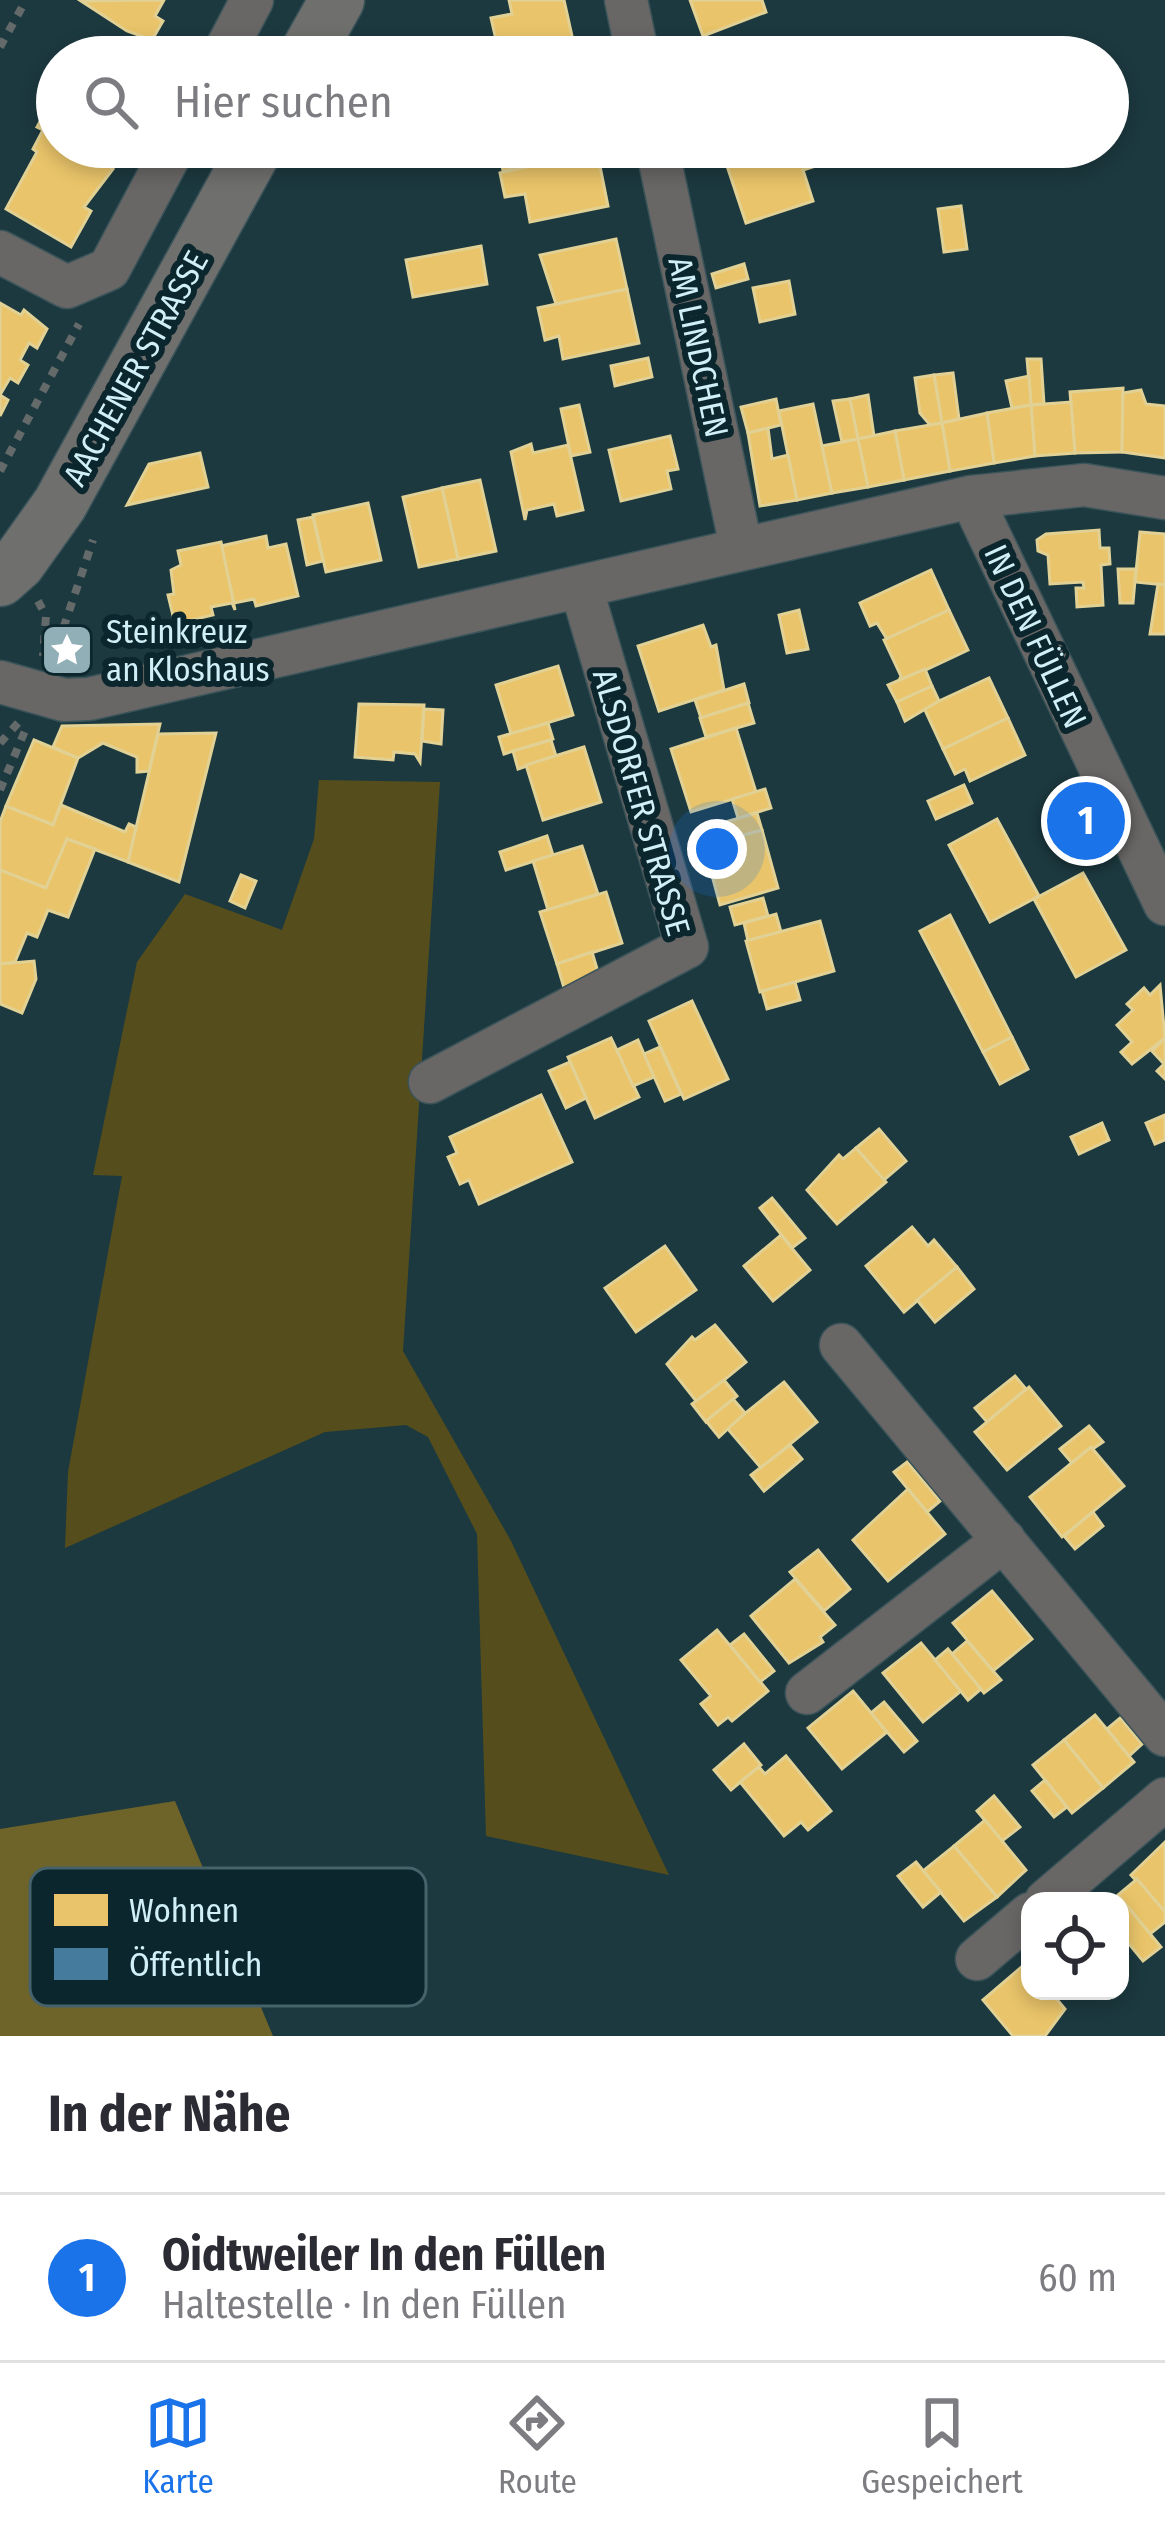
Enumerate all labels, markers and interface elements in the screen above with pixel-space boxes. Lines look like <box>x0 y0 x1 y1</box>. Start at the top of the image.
search box <box>36 36 1129 168</box>
icon: search <box>78 69 144 135</box>
text: Hier suchen <box>174 75 393 129</box>
street label: AACHENER STRASSE <box>55 244 217 493</box>
street label: AM LINDCHEN <box>659 253 737 441</box>
street label: IN DEN FÜLLEN <box>975 538 1095 734</box>
place label: Steinkreuz an Kloshaus <box>106 612 270 690</box>
place icon: Steinkreuz an Kloshaus <box>39 622 95 678</box>
street label: ALSDORFER STRASSE <box>584 664 698 940</box>
pin: 1 <box>1047 776 1125 866</box>
your location <box>687 819 747 879</box>
legend <box>30 1868 426 2006</box>
text: Wohnen <box>129 1891 239 1931</box>
map controls <box>1021 1892 1129 2000</box>
button: locate <box>1021 1892 1129 2000</box>
text: Öffentlich <box>129 1945 262 1985</box>
text: In der Nähe <box>48 2083 290 2145</box>
text: Oidtweiler In den Füllen <box>162 2228 606 2282</box>
text: 1 <box>79 2255 95 2301</box>
text: 60 m <box>1038 2255 1117 2301</box>
text: Haltestelle · In den Füllen <box>162 2282 567 2328</box>
tab: Karte <box>142 2390 214 2502</box>
tab: Route <box>498 2390 577 2502</box>
tab: Gespeichert <box>861 2390 1023 2502</box>

